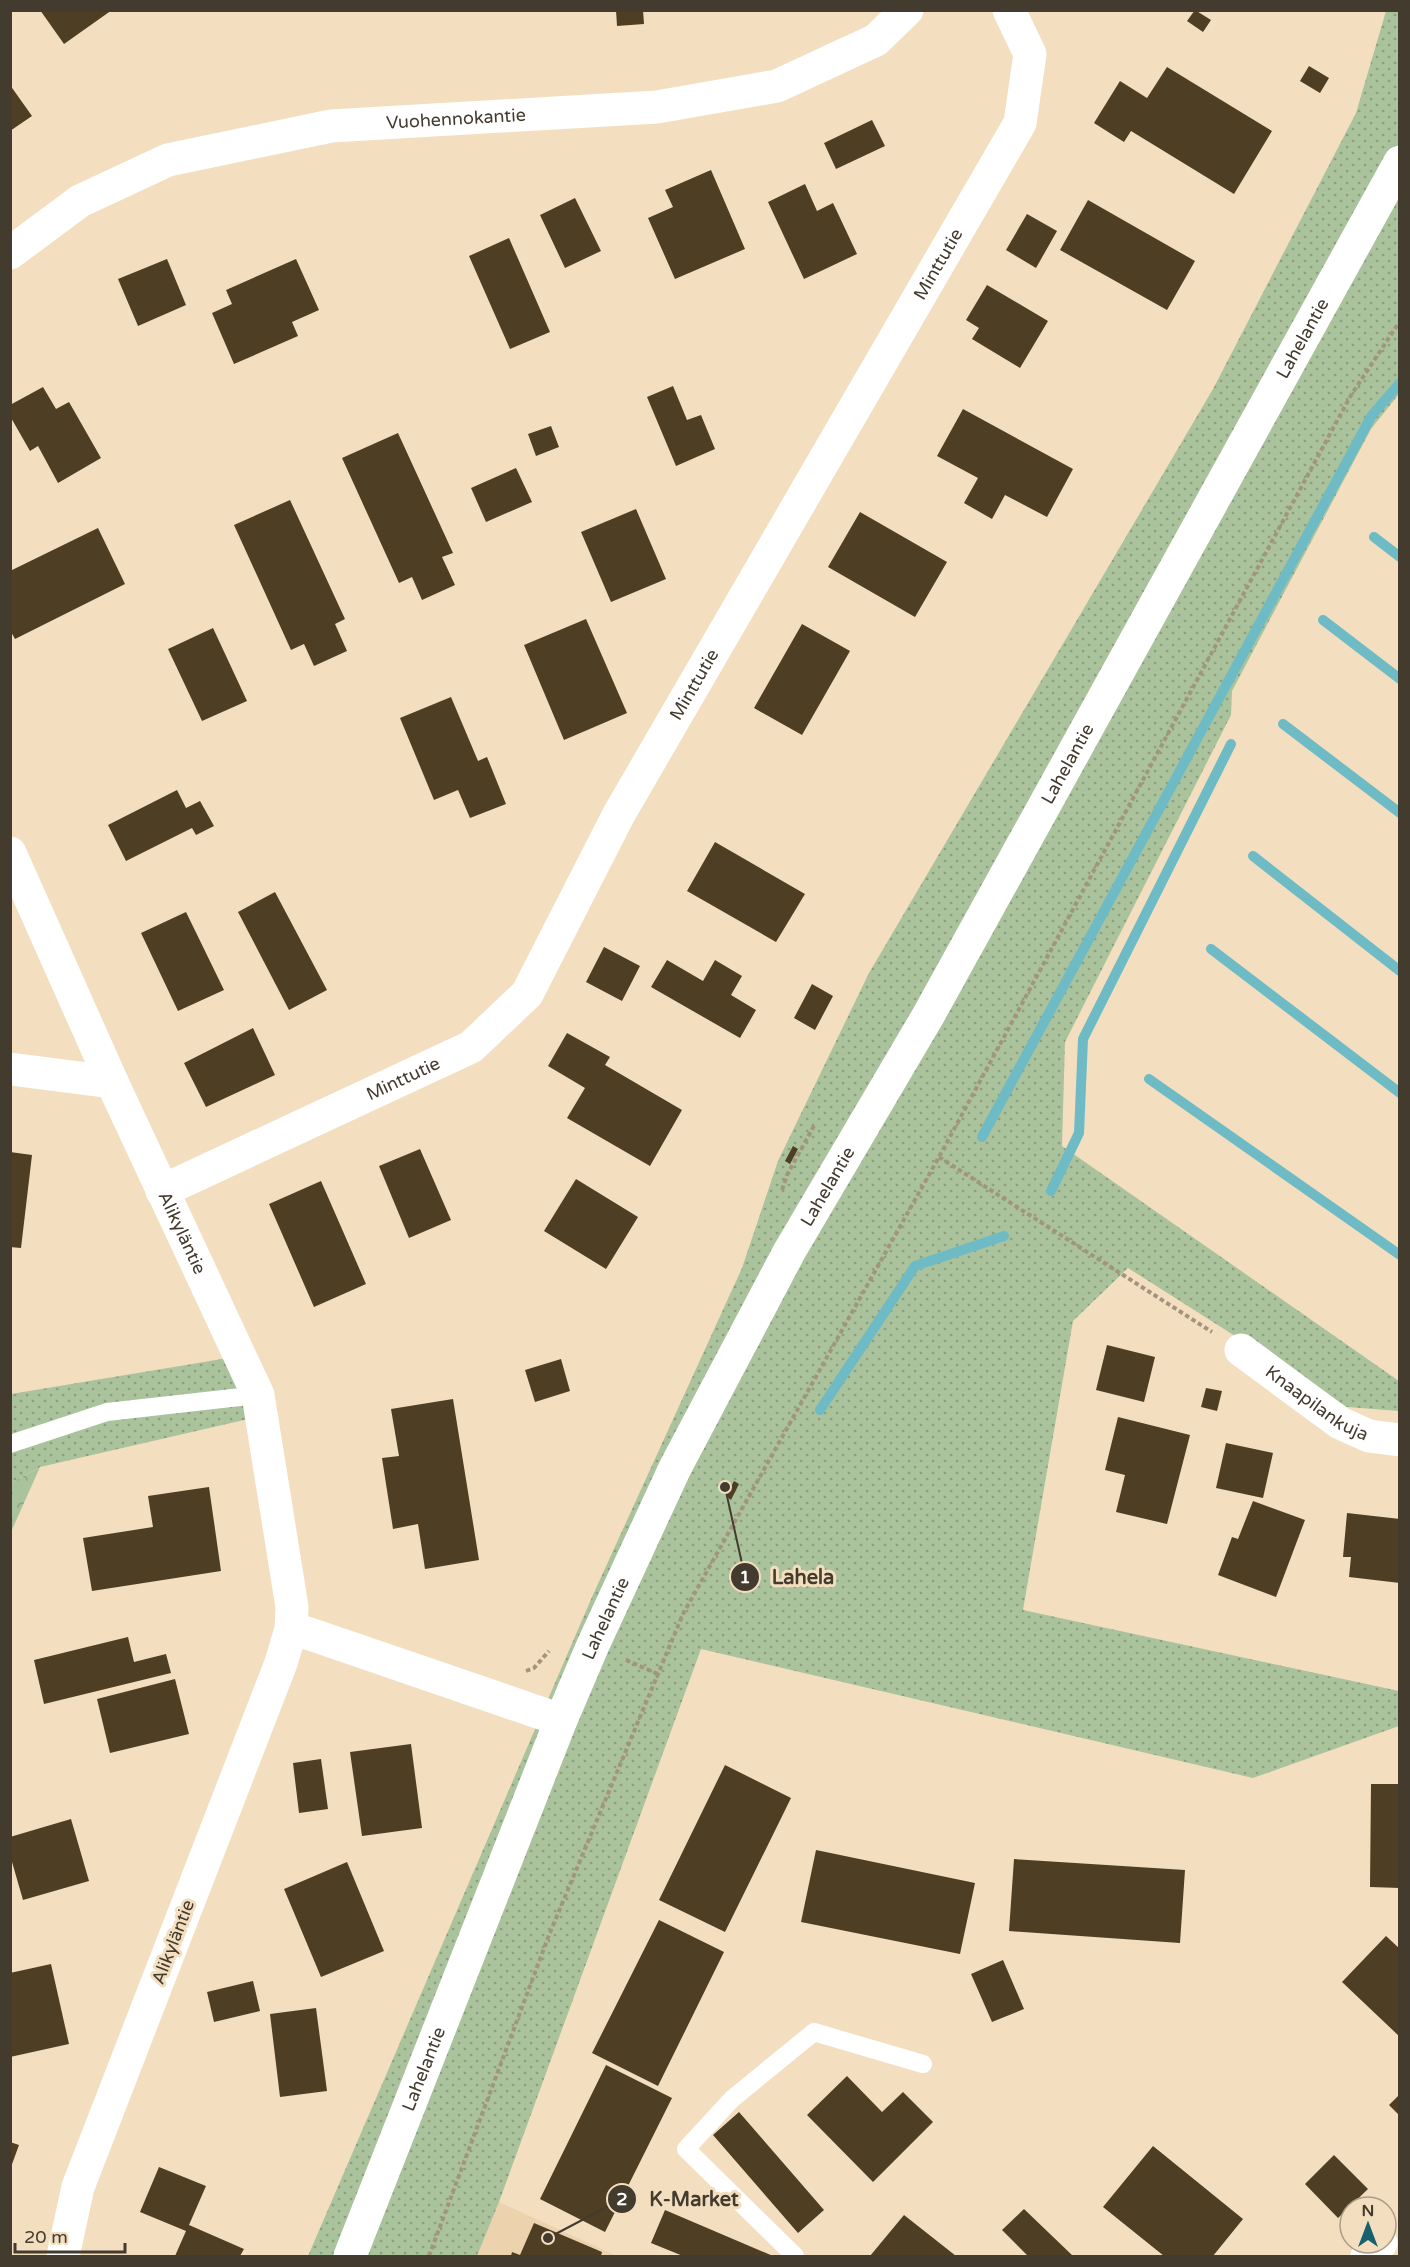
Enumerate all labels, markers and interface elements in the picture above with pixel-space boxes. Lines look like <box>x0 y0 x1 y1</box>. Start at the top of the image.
street label: Vuohennokantie <box>386 104 526 134</box>
street label: Minttutie <box>909 224 967 304</box>
street label: Lahelantie <box>1271 294 1334 382</box>
street label: Minttutie <box>665 645 723 724</box>
street label: Lahelantie <box>1036 720 1098 808</box>
street label: Minttutie <box>363 1052 443 1105</box>
street label: Lahelantie <box>796 1143 860 1230</box>
street label: Alikyläntie <box>154 1188 211 1278</box>
street label: Knaapilankuja <box>1261 1361 1372 1445</box>
callout: Lahela <box>730 1558 847 1596</box>
text: 1 <box>739 1566 751 1588</box>
text: Lahela <box>772 1566 834 1590</box>
street label: Lahelantie <box>577 1573 634 1663</box>
street label: Alikyläntie <box>147 1897 199 1987</box>
street label: Lahelantie <box>397 2024 450 2114</box>
callout: K-Market <box>607 2180 751 2218</box>
text: 2 <box>616 2188 628 2210</box>
text: K-Market <box>649 2188 739 2212</box>
north arrow <box>1338 2195 1398 2255</box>
text: N <box>1362 2201 1374 2221</box>
scale bar <box>15 2216 124 2254</box>
text: 20 m <box>24 2226 68 2248</box>

